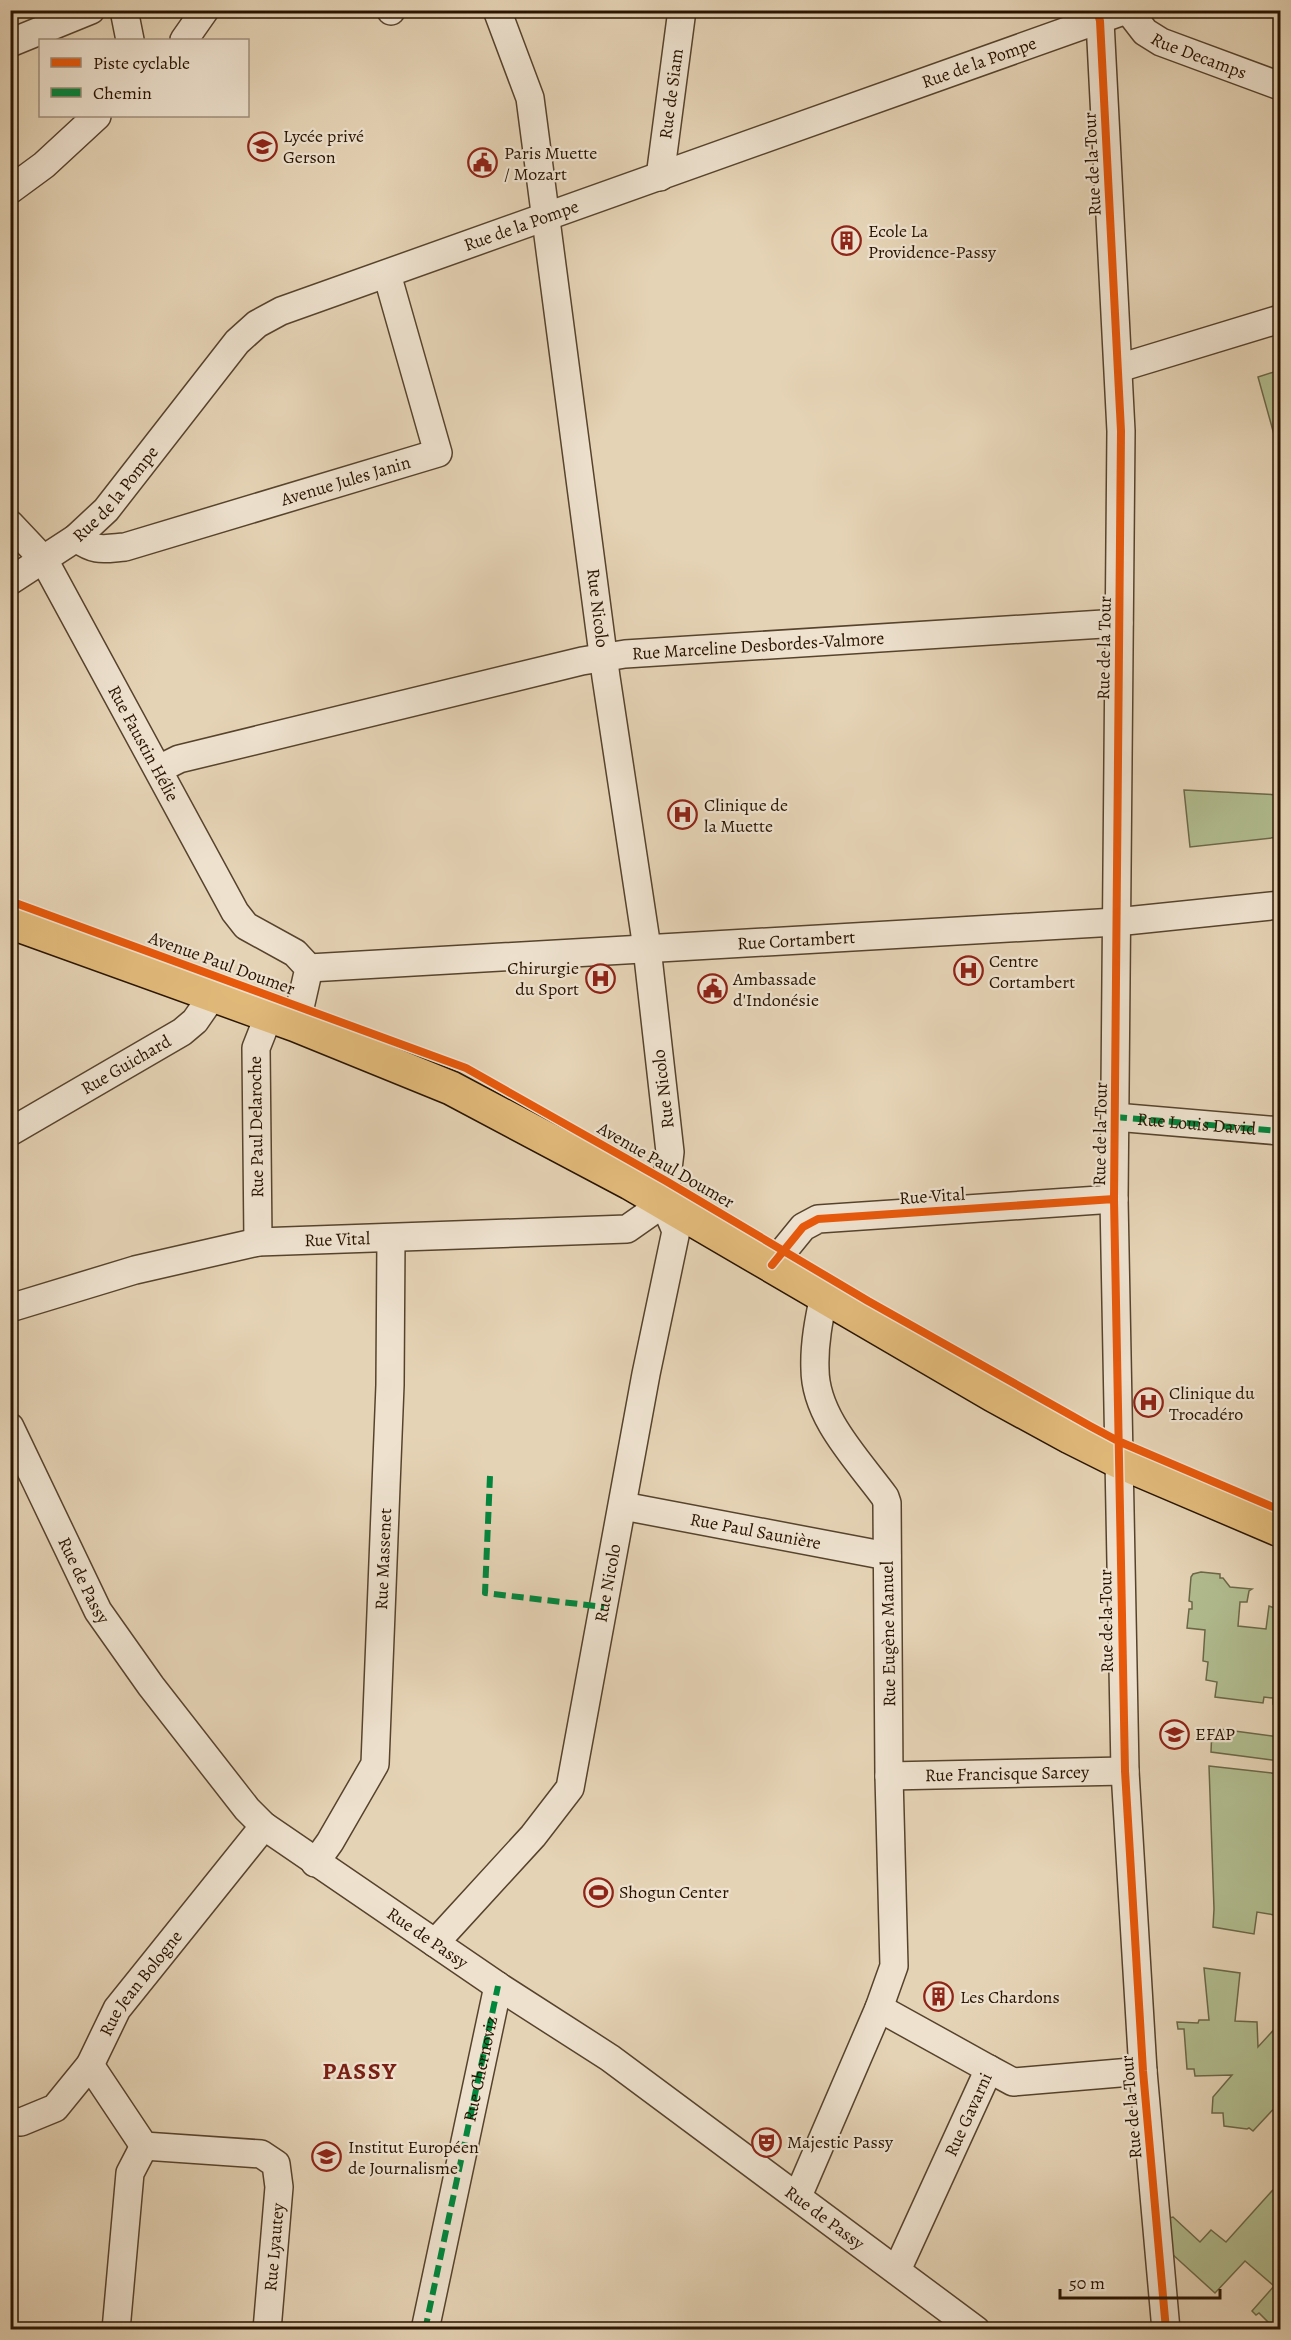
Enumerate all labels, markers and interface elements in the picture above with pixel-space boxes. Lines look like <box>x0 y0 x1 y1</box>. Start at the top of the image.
street label: Rue Decamps <box>1146 27 1250 85</box>
street label: Rue de la Pompe <box>918 31 1040 94</box>
legend <box>39 39 249 117</box>
street label: Rue de Siam <box>653 47 689 140</box>
text: Piste cyclable <box>93 51 190 75</box>
text: Chemin <box>93 81 152 105</box>
street label: Rue de la Tour <box>1077 111 1107 216</box>
place label: Lycée privé Gerson <box>283 124 364 169</box>
school or university icon: Lycée privé Gerson <box>246 130 278 162</box>
place label: Paris Muette / Mozart <box>504 141 597 186</box>
public building icon: Paris Muette / Mozart <box>467 147 499 179</box>
street label: Rue de la Pompe <box>461 194 582 257</box>
place label: Ecole La Providence-Passy <box>868 219 997 264</box>
building icon: Ecole La Providence-Passy <box>831 225 863 257</box>
street label: Rue de la Pompe <box>67 441 164 547</box>
street label: Avenue Jules Janin <box>277 450 414 512</box>
street label: Rue Nicolo <box>581 567 615 649</box>
street label: Rue de la Tour <box>1091 596 1117 700</box>
street label: Rue Marceline Desbordes-Valmore <box>631 626 885 666</box>
street label: Rue Faustin Hélie <box>102 681 185 806</box>
place label: Clinique de la Muette <box>704 793 788 838</box>
hospital icon: Clinique de la Muette <box>667 799 699 831</box>
street label: Avenue Paul Doumer <box>145 925 299 1001</box>
street label: Rue Cortambert <box>737 925 856 956</box>
place label: Centre Cortambert <box>989 949 1075 994</box>
hospital icon: Centre Cortambert <box>952 955 984 987</box>
place label: Chirurgie du Sport <box>507 956 579 1001</box>
hospital icon: Chirurgie du Sport <box>584 962 616 994</box>
place label: Ambassade d'Indonésie <box>732 967 819 1012</box>
public building icon: Ambassade d'Indonésie <box>696 973 728 1005</box>
street label: Rue Guichard <box>76 1029 176 1100</box>
street label: Rue Nicolo <box>646 1048 680 1130</box>
street label: Rue Paul Delaroche <box>243 1056 269 1198</box>
street label: Rue de la Tour <box>1087 1082 1113 1186</box>
street label: Rue Louis David <box>1136 1107 1257 1141</box>
street label: Avenue Paul Doumer <box>592 1116 739 1214</box>
street label: Rue Vital <box>898 1182 966 1210</box>
street label: Rue Vital <box>304 1226 371 1252</box>
place label: Clinique du Trocadéro <box>1169 1381 1255 1426</box>
hospital icon: Clinique du Trocadéro <box>1132 1387 1164 1419</box>
street label: Rue Paul Saunière <box>688 1507 823 1555</box>
street label: Rue Massenet <box>369 1508 397 1610</box>
street label: Rue de Passy <box>52 1533 116 1629</box>
street label: Rue Nicolo <box>589 1542 627 1624</box>
street label: Rue Eugène Manuel <box>875 1560 901 1707</box>
street label: Rue de la Tour <box>1093 1569 1119 1673</box>
school or university icon: EFAP <box>1158 1718 1190 1750</box>
place label: EFAP <box>1195 1722 1235 1746</box>
street label: Rue Francisque Sarcey <box>925 1760 1090 1787</box>
sports icon: Shogun Center <box>582 1876 614 1908</box>
place label: Shogun Center <box>619 1880 729 1904</box>
street label: Rue de Passy <box>382 1901 474 1975</box>
street label: Rue Jean Bologne <box>94 1925 188 2040</box>
building icon: Les Chardons <box>923 1981 955 2013</box>
place label: Les Chardons <box>960 1985 1060 2009</box>
street label: Rue Chernoviz <box>458 2014 503 2124</box>
street label: Rue de la Tour <box>1115 2054 1147 2160</box>
district label: PASSY <box>322 2055 398 2087</box>
street label: Rue Gavarni <box>939 2069 998 2160</box>
theatre icon: Majestic Passy <box>750 2126 782 2158</box>
place label: Majestic Passy <box>787 2130 894 2154</box>
place label: Institut Européen de Journalisme <box>348 2135 479 2180</box>
school or university icon: Institut Européen de Journalisme <box>311 2141 343 2173</box>
street label: Rue de Passy <box>780 2180 870 2256</box>
street label: Rue Lyautey <box>258 2201 290 2292</box>
scale bar <box>1060 2262 1220 2300</box>
text: 50 m <box>1069 2271 1105 2295</box>

